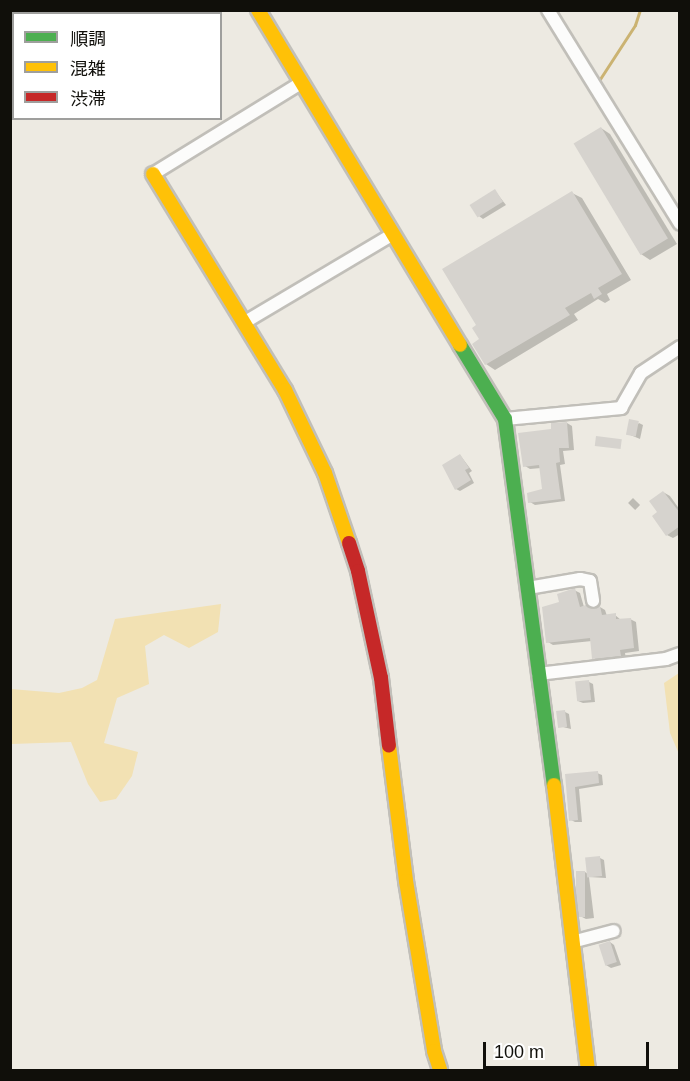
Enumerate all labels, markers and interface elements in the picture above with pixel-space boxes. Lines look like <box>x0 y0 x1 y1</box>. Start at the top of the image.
legend <box>12 12 222 120</box>
text: 順調 <box>70 29 106 49</box>
text: 混雑 <box>70 59 106 79</box>
text: 渋滞 <box>70 89 106 109</box>
scale bar <box>486 1030 652 1068</box>
text: 100 m <box>494 1042 544 1062</box>

